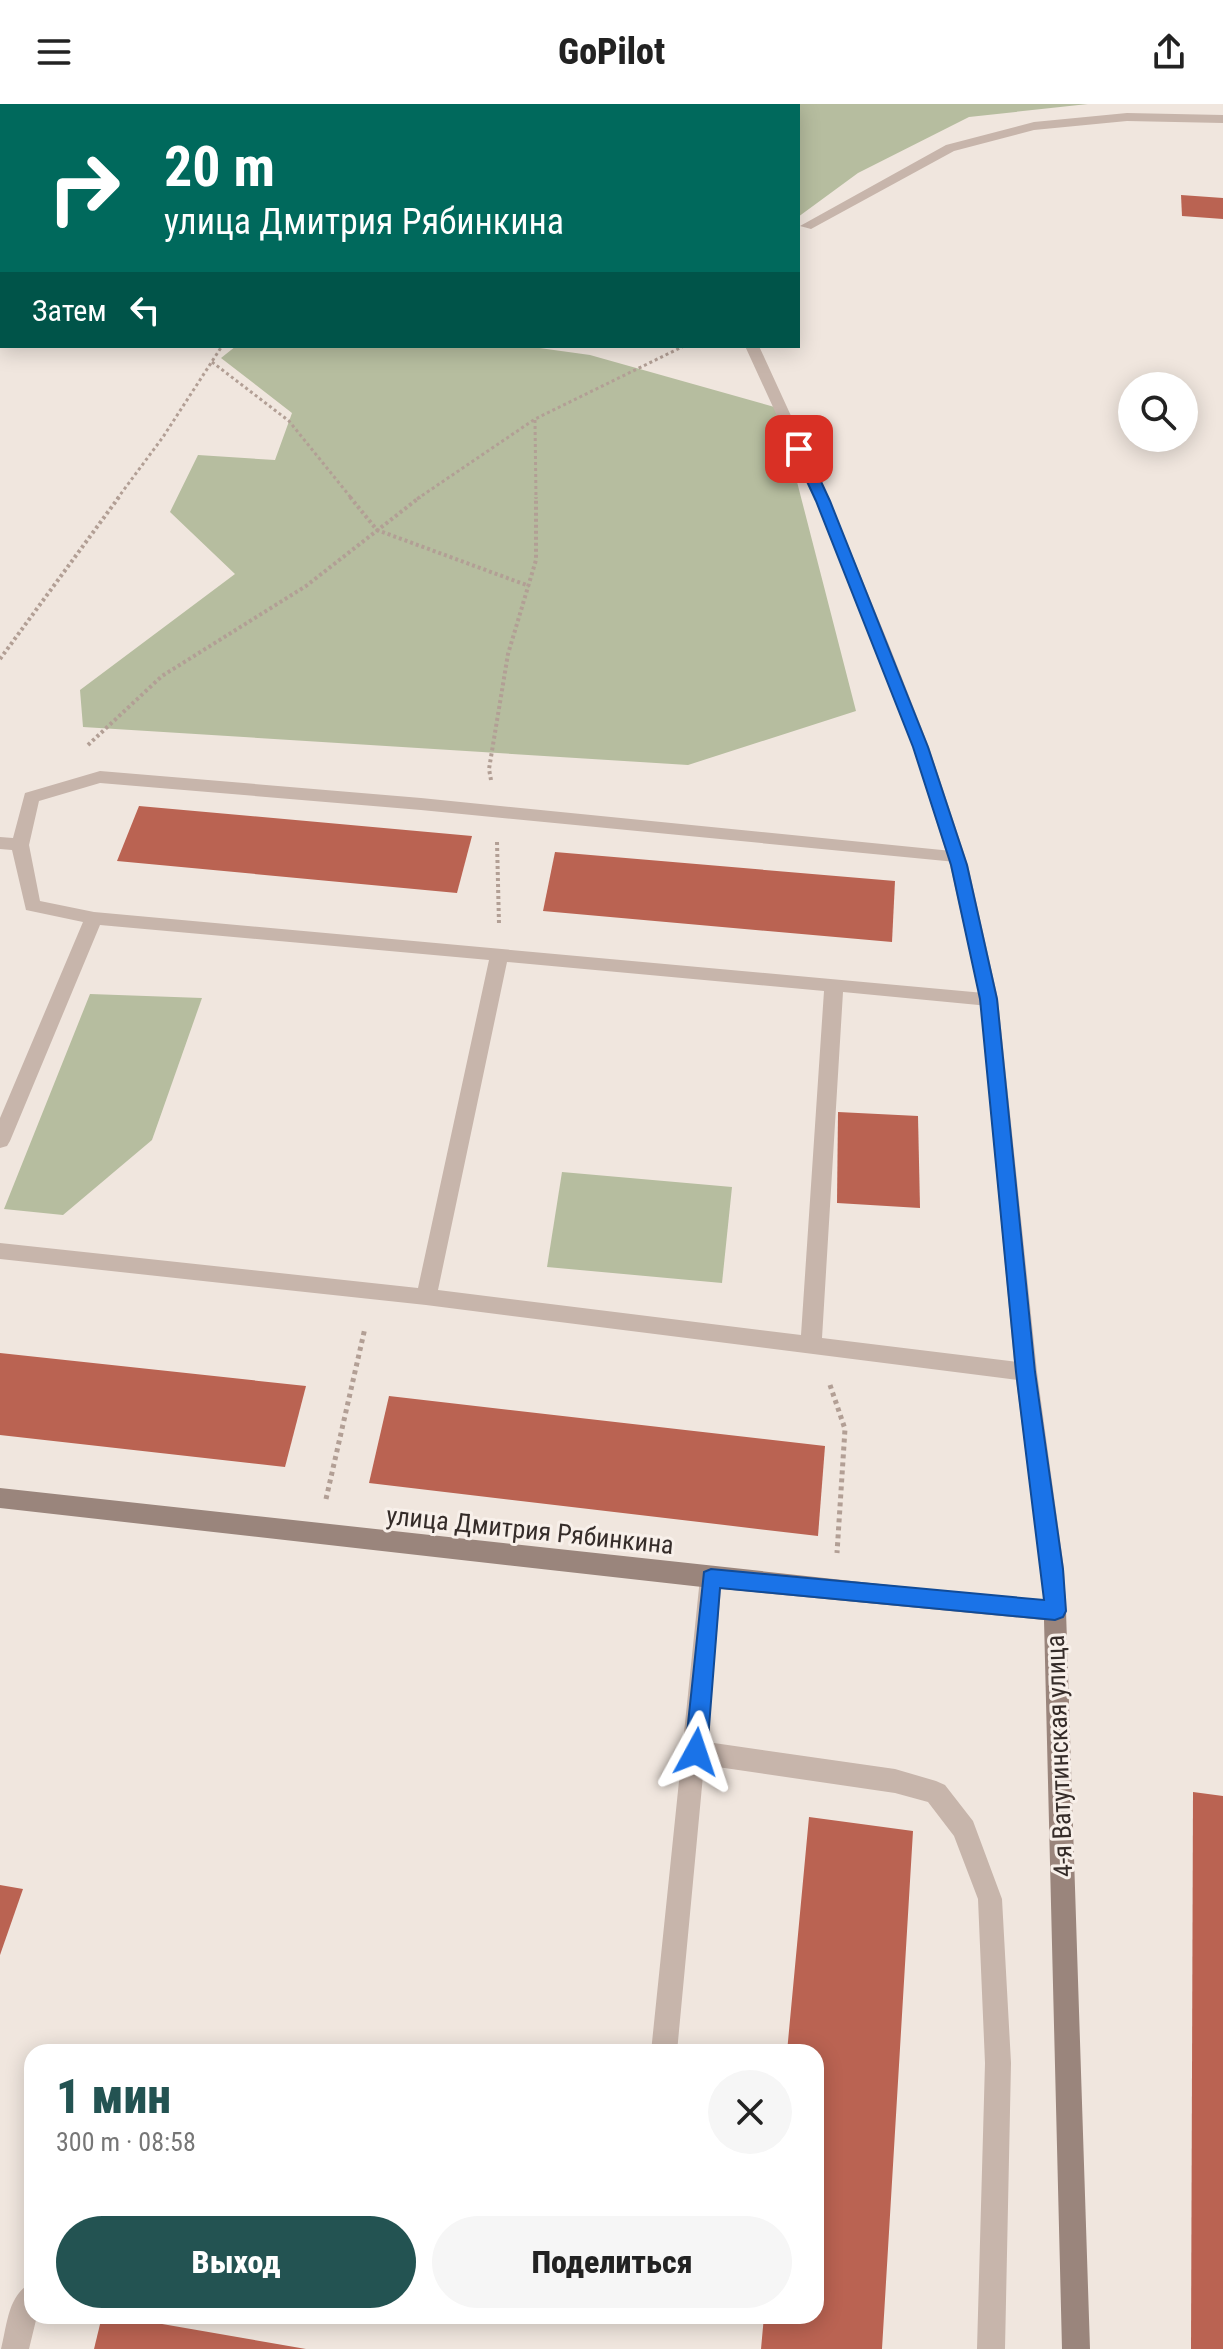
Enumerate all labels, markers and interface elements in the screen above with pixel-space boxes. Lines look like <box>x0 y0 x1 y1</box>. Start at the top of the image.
icon: menu <box>32 30 76 74</box>
icon: share <box>1147 30 1191 74</box>
text: GoPilot <box>558 31 665 73</box>
text: 20 m <box>164 134 275 200</box>
icon: right <box>32 136 136 240</box>
text: улица Дмитрия Рябинкина <box>164 201 564 243</box>
icon: left <box>123 288 167 332</box>
text: Затем <box>32 293 107 328</box>
map controls <box>1118 372 1198 452</box>
button: search <box>1118 372 1198 452</box>
pin <box>765 415 833 483</box>
icon: arrive <box>777 427 821 471</box>
street label: улица Дмитрия Рябинкина <box>385 1500 675 1560</box>
street label: 4-я Ватутинская улица <box>1040 1634 1078 1878</box>
position arrow <box>654 1710 738 1794</box>
text: 1 мин <box>56 2068 171 2125</box>
button: close <box>708 2070 792 2154</box>
text: 300 m · 08:58 <box>56 2127 196 2157</box>
button: Выход <box>56 2216 416 2308</box>
button: Поделиться <box>432 2216 792 2308</box>

